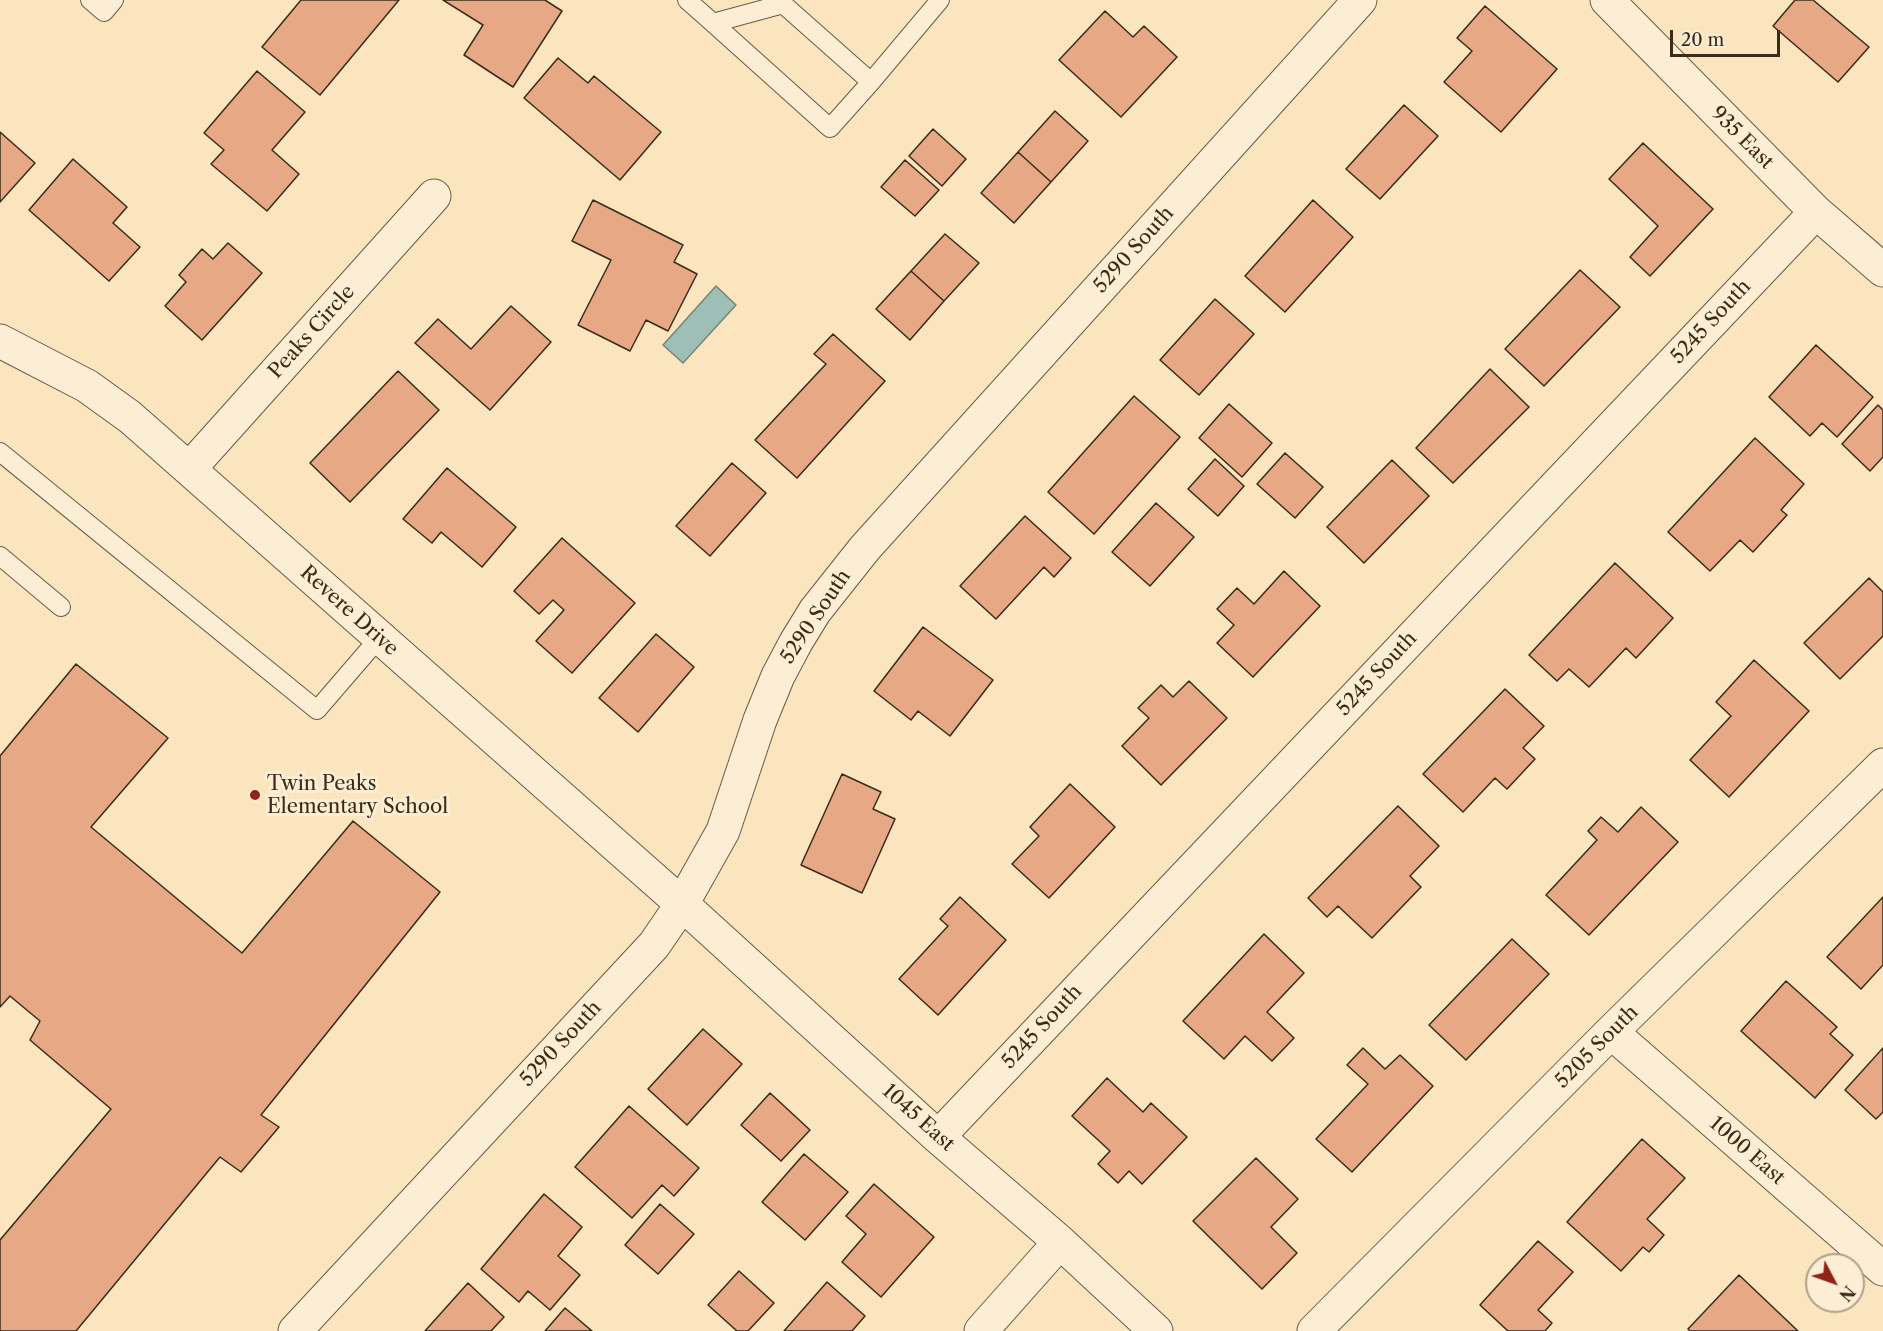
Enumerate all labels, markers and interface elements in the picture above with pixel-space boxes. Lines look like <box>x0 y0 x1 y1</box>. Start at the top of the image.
scale bar <box>1673 18 1782 56</box>
text: 20 m <box>1681 29 1724 51</box>
street label: 935 East <box>1706 102 1778 174</box>
street label: 5290 South <box>1089 202 1179 298</box>
street label: 5245 South <box>1666 275 1756 369</box>
street label: Peaks Circle <box>264 280 360 384</box>
street label: Revere Drive <box>295 561 403 661</box>
street label: 5290 South <box>776 565 856 669</box>
street label: 5245 South <box>1332 627 1422 721</box>
place label: Twin Peaks Elementary School <box>267 772 448 819</box>
marker: Twin Peaks Elementary School <box>248 788 262 802</box>
street label: 5245 South <box>997 980 1087 1074</box>
street label: 5290 South <box>515 996 607 1092</box>
street label: 5205 South <box>1551 1001 1643 1093</box>
street label: 1045 East <box>877 1079 959 1157</box>
street label: 1000 East <box>1704 1112 1790 1190</box>
north arrow <box>1805 1253 1865 1313</box>
text: N <box>1835 1282 1859 1305</box>

